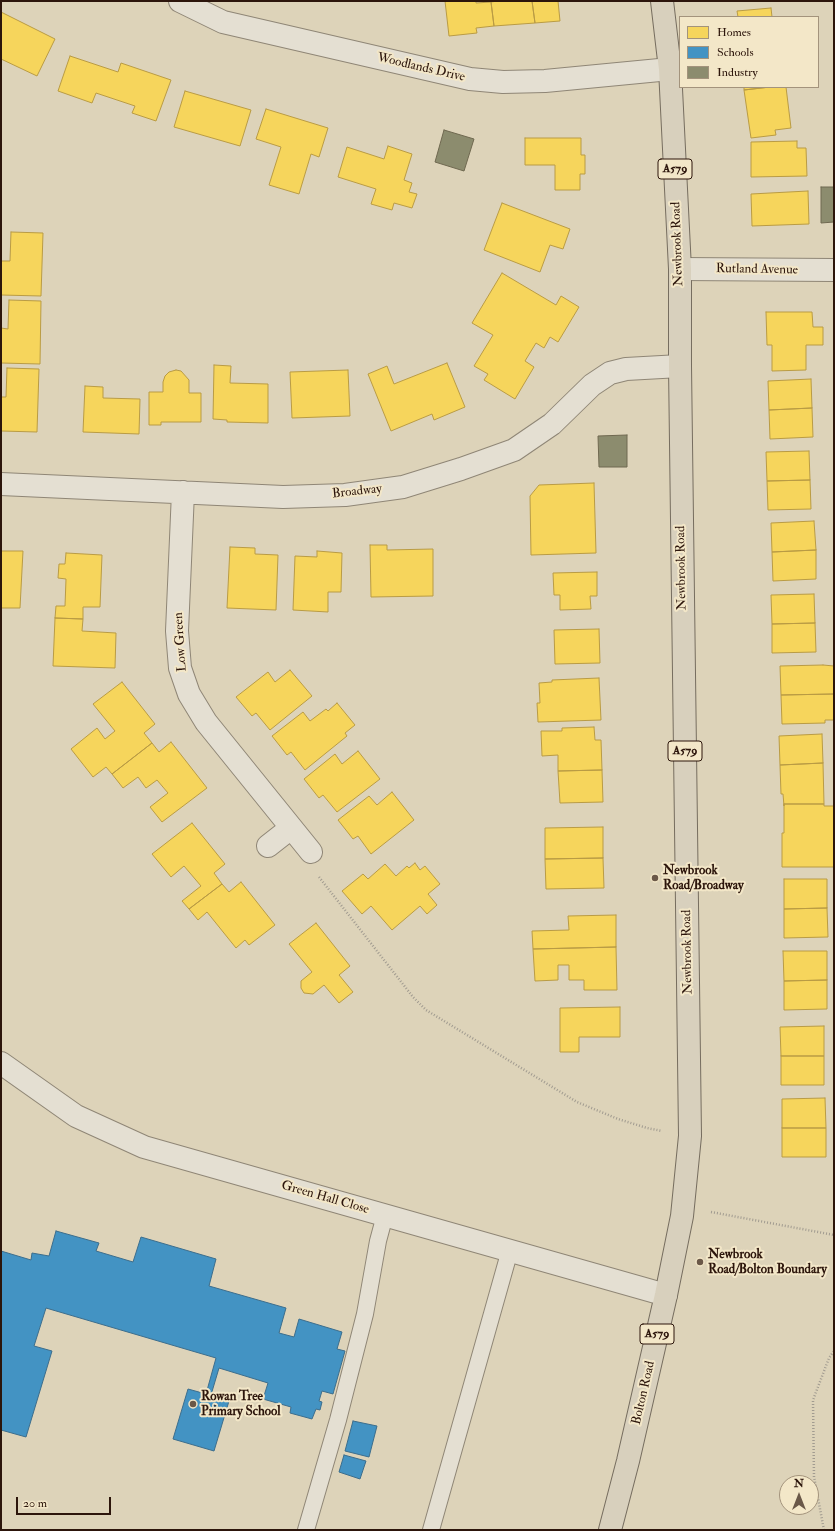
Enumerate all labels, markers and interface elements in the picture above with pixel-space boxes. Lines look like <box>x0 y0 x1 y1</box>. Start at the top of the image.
legend <box>679 16 819 88</box>
text: Homes <box>717 25 751 40</box>
text: Schools <box>717 45 754 60</box>
street label: Woodlands Drive <box>376 50 466 86</box>
text: Industry <box>717 65 758 80</box>
road number: A579 <box>658 159 692 179</box>
street label: Newbrook Road <box>669 201 687 287</box>
street label: Rutland Avenue <box>716 261 798 279</box>
street label: Broadway <box>331 482 383 502</box>
street label: Newbrook Road <box>673 526 691 610</box>
street label: Low Green <box>171 612 191 672</box>
road number: A579 <box>668 741 702 761</box>
place label: Newbrook Road/Broadway <box>663 863 744 894</box>
marker: Newbrook Road/Broadway <box>650 873 660 883</box>
street label: Newbrook Road <box>679 910 697 994</box>
street label: Green Hall Close <box>279 1178 371 1218</box>
place label: Newbrook Road/Bolton Boundary <box>708 1247 827 1278</box>
marker: Newbrook Road/Bolton Boundary <box>695 1257 705 1267</box>
road number: A579 <box>640 1324 674 1344</box>
street label: Bolton Road <box>629 1360 659 1426</box>
place label: Rowan Tree Primary School <box>201 1389 281 1420</box>
marker: Rowan Tree Primary School <box>188 1399 198 1409</box>
north arrow <box>779 1475 819 1515</box>
text: N <box>794 1477 804 1490</box>
scale bar <box>18 1489 113 1515</box>
text: 20 m <box>23 1496 47 1511</box>

